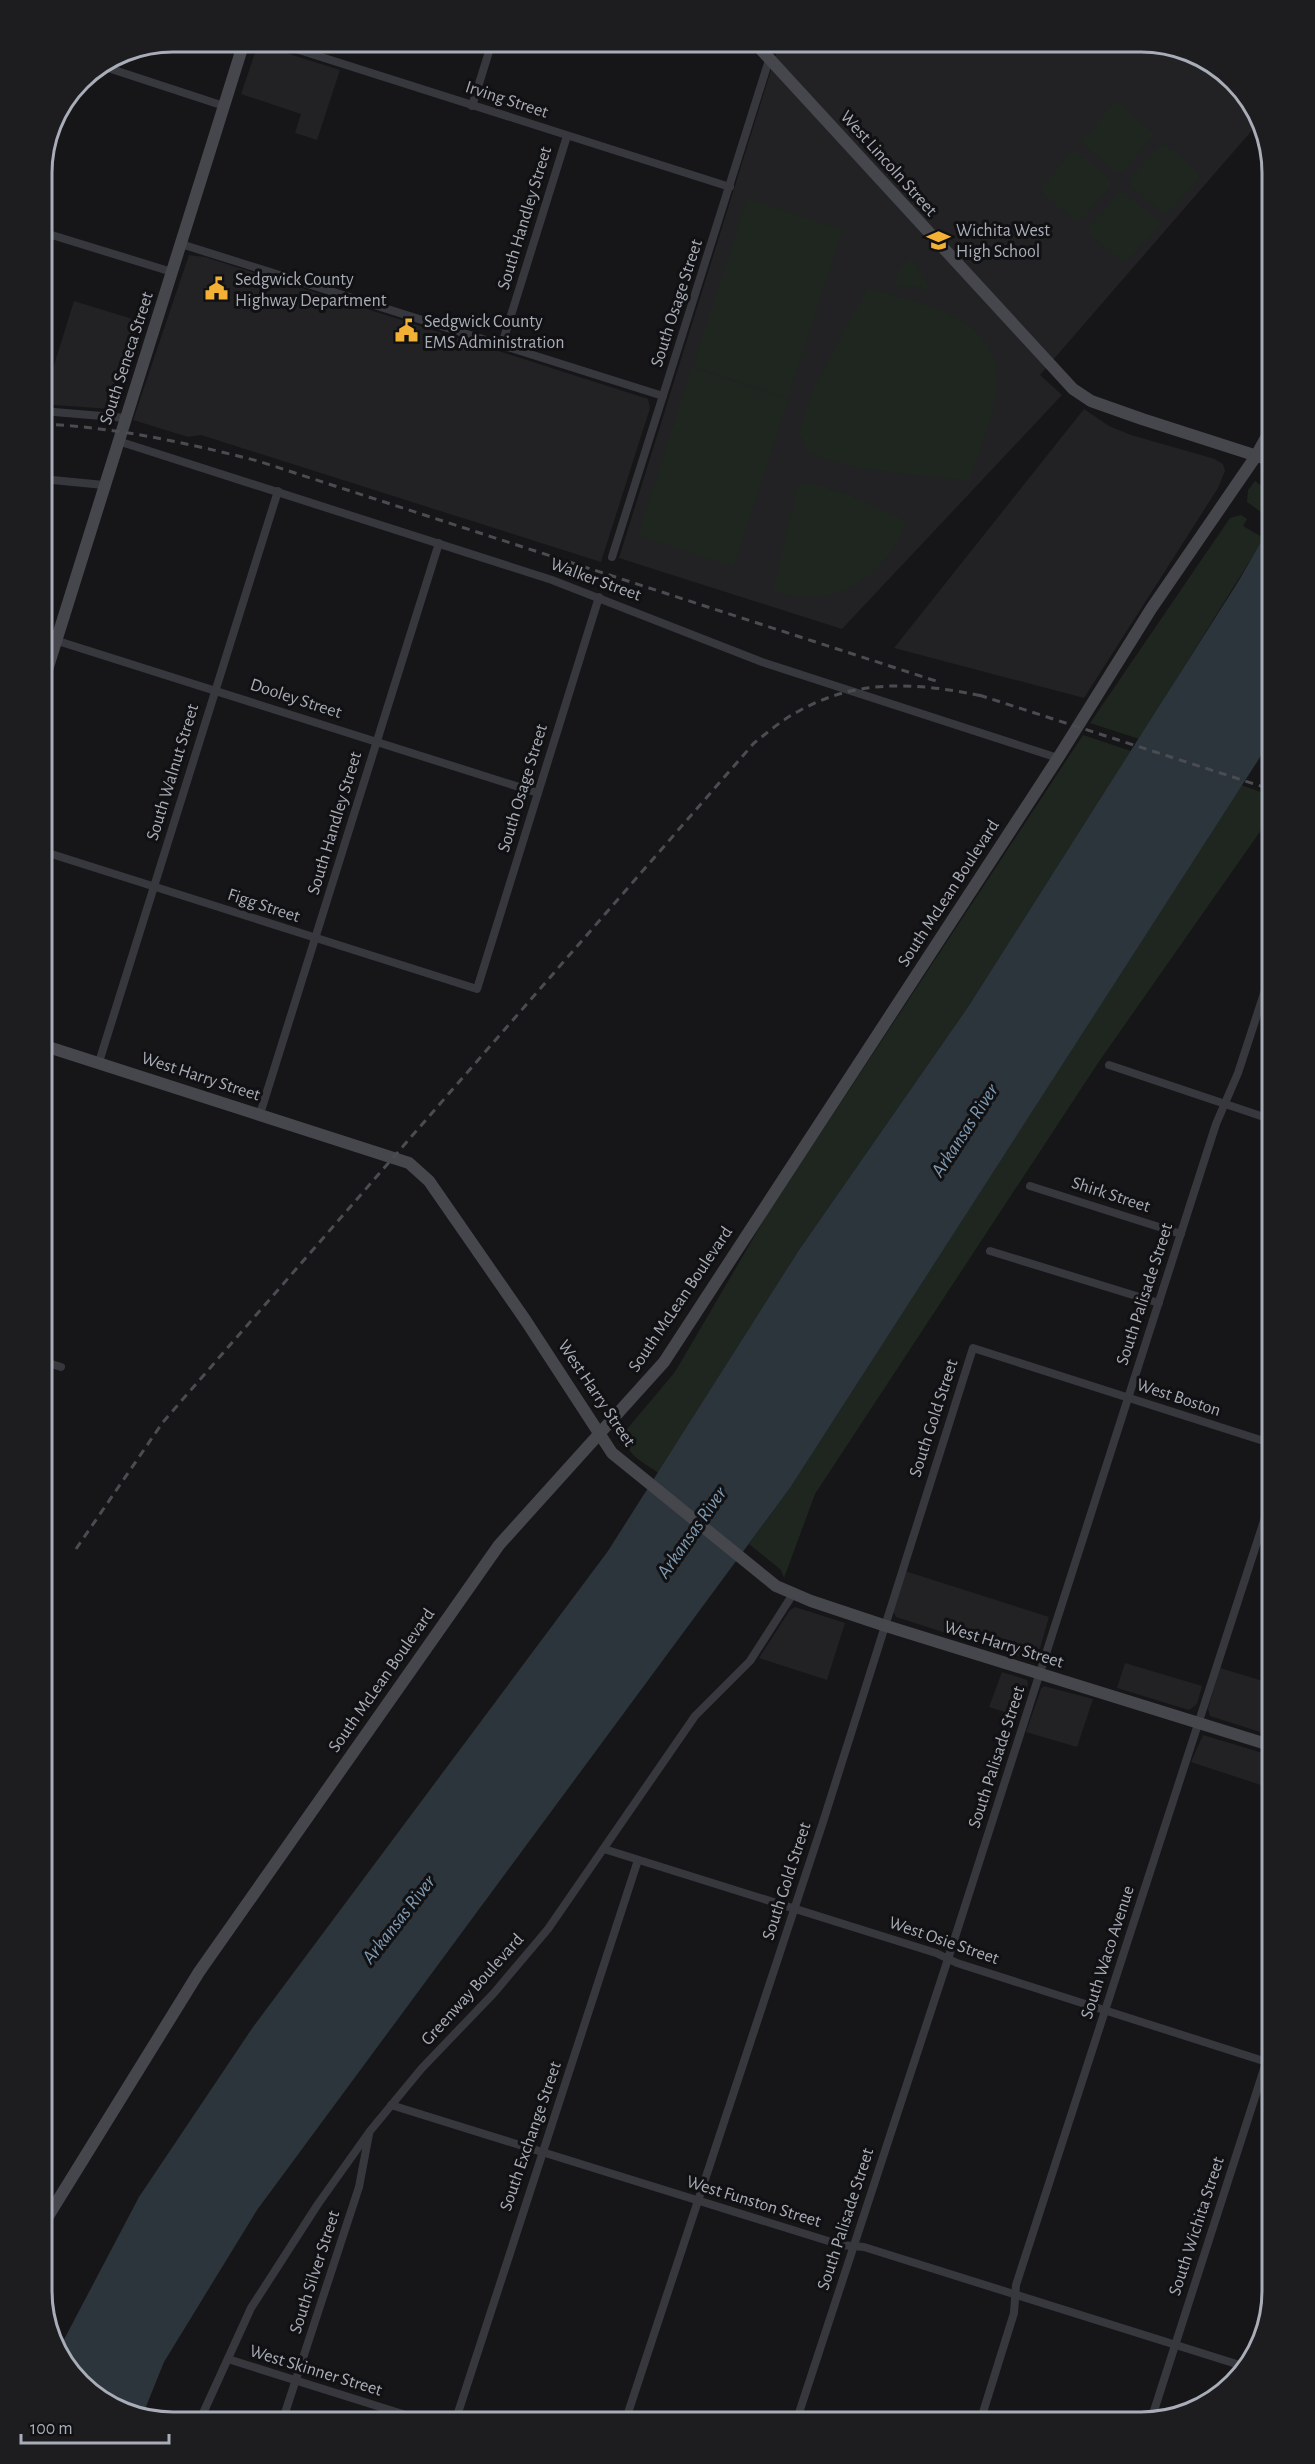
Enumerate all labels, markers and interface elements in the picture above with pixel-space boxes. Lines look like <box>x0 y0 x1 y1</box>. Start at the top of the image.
street label: Irving Street <box>463 78 551 122</box>
street label: West Lincoln Street <box>836 108 940 220</box>
street label: South Handley Street <box>495 144 555 292</box>
place label: Wichita West High School <box>956 222 1050 261</box>
school or university icon: Wichita West High School <box>925 227 951 253</box>
street label: South Osage Street <box>648 237 706 369</box>
place label: Sedgwick County Highway Department <box>235 271 387 310</box>
public building icon: Sedgwick County Highway Department <box>204 276 230 302</box>
street label: South Seneca Street <box>97 289 157 427</box>
place label: Sedgwick County EMS Administration <box>424 313 565 352</box>
public building icon: Sedgwick County EMS Administration <box>393 318 419 344</box>
street label: Walker Street <box>548 555 644 605</box>
street label: Dooley Street <box>248 676 344 722</box>
street label: South Walnut Street <box>144 702 202 843</box>
street label: South Osage Street <box>495 722 551 855</box>
street label: South Handley Street <box>305 749 365 897</box>
street label: South McLean Boulevard <box>895 817 1003 970</box>
street label: Figg Street <box>225 886 302 926</box>
street label: West Harry Street <box>139 1049 263 1105</box>
water label: Arkansas River <box>927 1080 1002 1181</box>
street label: Shirk Street <box>1069 1174 1152 1216</box>
street label: South Palisade Street <box>1113 1221 1176 1368</box>
street label: South McLean Boulevard <box>625 1224 736 1376</box>
street label: West Harry Street <box>554 1337 638 1450</box>
street label: South Gold Street <box>906 1357 962 1479</box>
street label: West Boston <box>1134 1376 1223 1420</box>
water label: Arkansas River <box>653 1483 731 1583</box>
street label: South McLean Boulevard <box>325 1605 438 1756</box>
street label: West Harry Street <box>942 1618 1066 1672</box>
street label: South Palisade Street <box>965 1684 1028 1831</box>
street label: South Gold Street <box>759 1820 815 1942</box>
water label: Arkansas River <box>358 1871 440 1968</box>
street label: South Waco Avenue <box>1078 1884 1138 2021</box>
street label: West Osie Street <box>886 1914 1001 1968</box>
street label: Greenway Boulevard <box>418 1930 527 2049</box>
street label: South Exchange Street <box>497 2059 565 2213</box>
street label: South Palisade Street <box>814 2146 877 2293</box>
street label: South Wichita Street <box>1166 2154 1228 2298</box>
street label: West Funston Street <box>684 2173 823 2231</box>
street label: South Silver Street <box>287 2208 343 2336</box>
street label: West Skinner Street <box>247 2342 384 2400</box>
scale bar <box>21 2407 170 2445</box>
text: 100 m <box>30 2420 73 2438</box>

